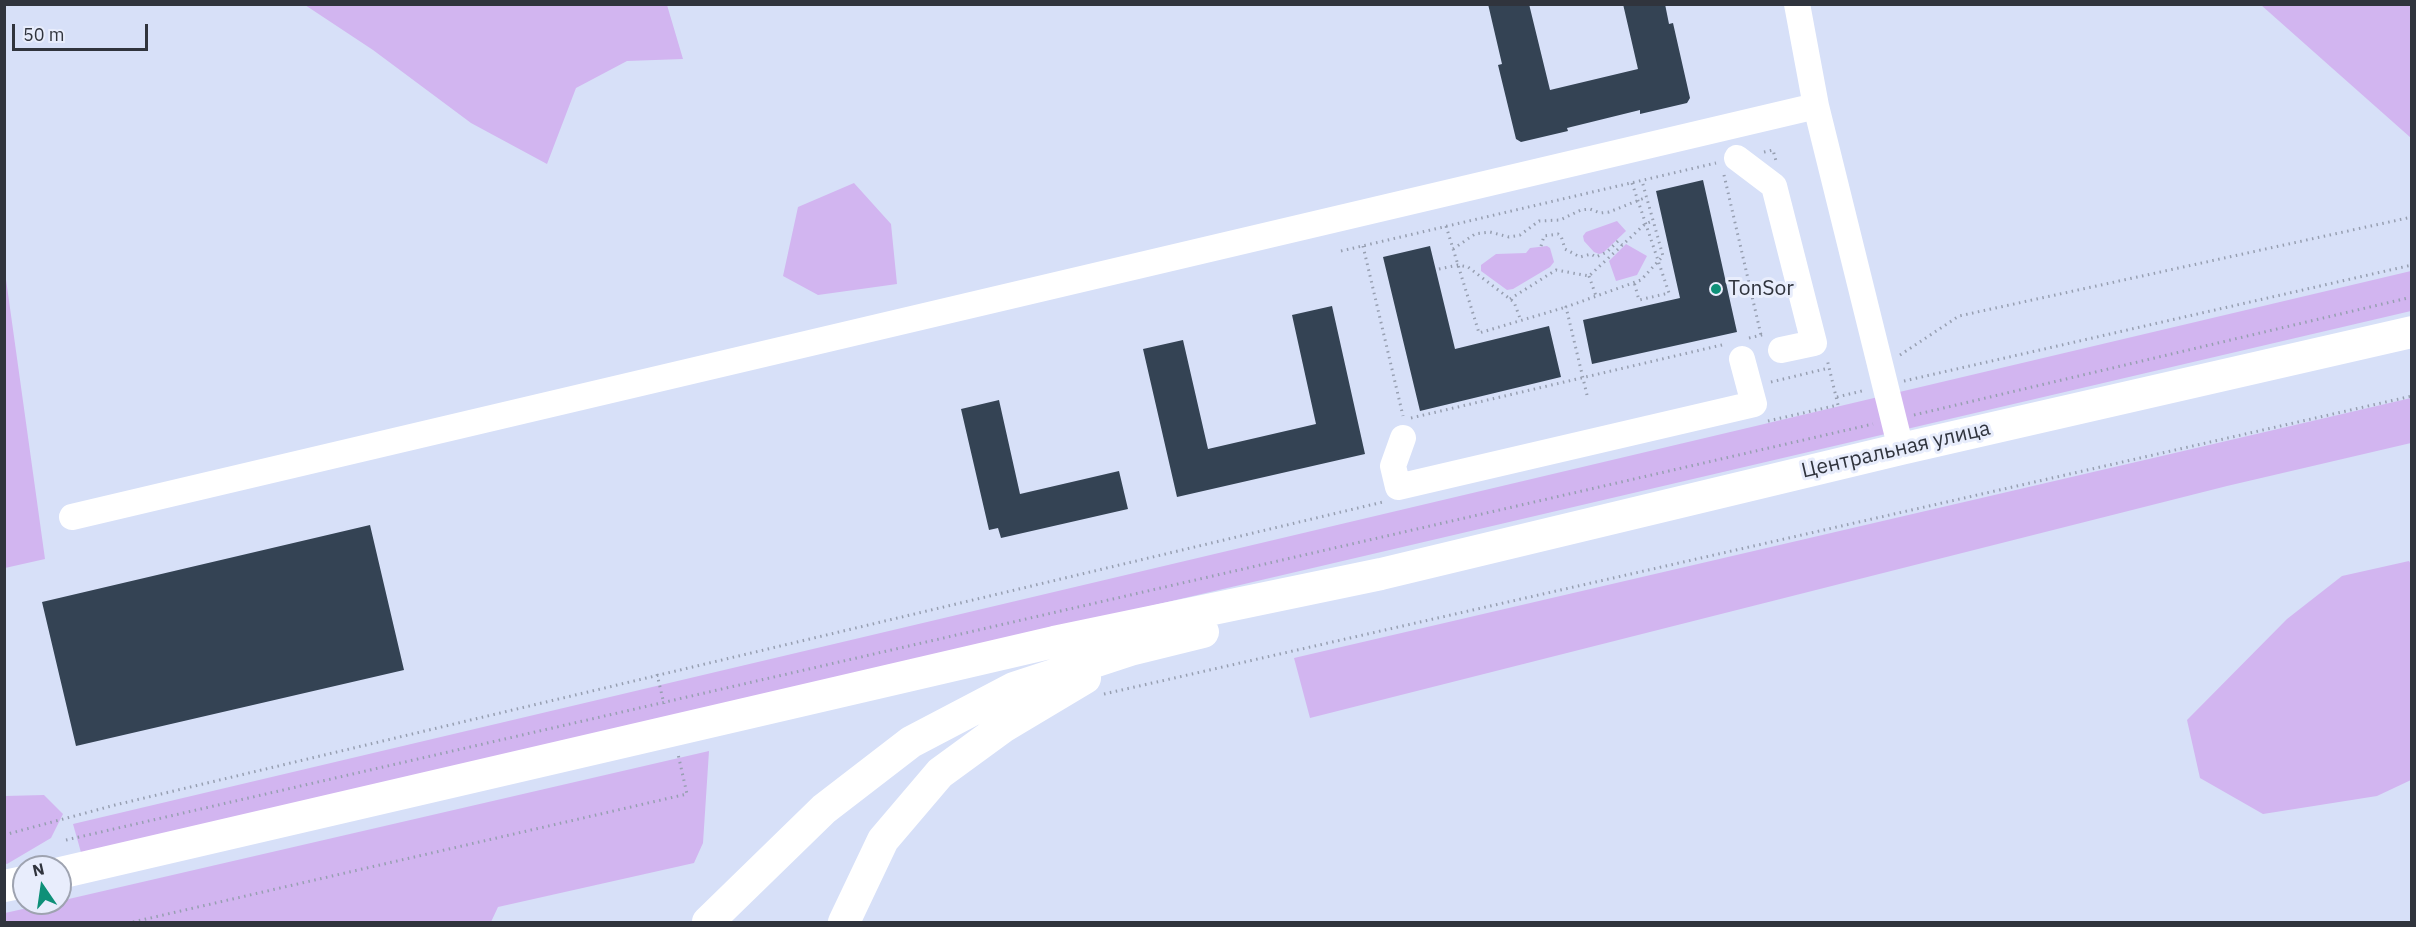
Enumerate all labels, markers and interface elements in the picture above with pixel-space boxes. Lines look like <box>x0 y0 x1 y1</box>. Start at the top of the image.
scale bar <box>15 12 152 50</box>
text: 50 m <box>23 23 65 46</box>
place label: TonSor <box>1728 276 1794 302</box>
marker: TonSor <box>1709 282 1723 296</box>
street label: Центральная улица <box>1799 416 1993 484</box>
north arrow <box>12 855 72 915</box>
text: N <box>31 858 46 880</box>

